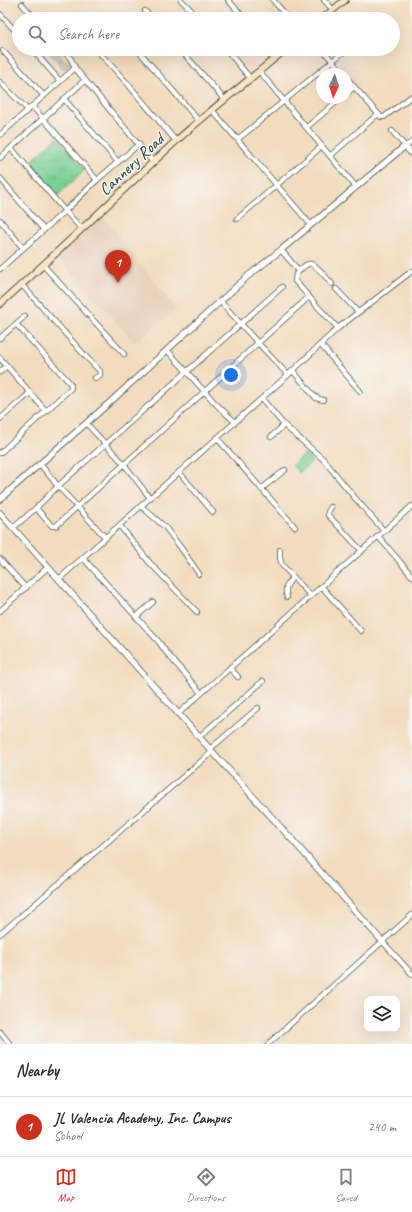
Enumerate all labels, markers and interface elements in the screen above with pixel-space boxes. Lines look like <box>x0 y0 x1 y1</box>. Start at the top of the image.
search box <box>12 12 400 56</box>
icon: search <box>26 23 48 45</box>
text: Search here <box>58 25 119 44</box>
north arrow <box>316 68 352 104</box>
street label: Cannery Road <box>94 127 171 200</box>
pin: 1 <box>105 250 131 283</box>
your location <box>221 365 241 385</box>
map controls <box>364 996 400 1032</box>
button: layers <box>364 996 400 1032</box>
text: Nearby <box>16 1060 59 1081</box>
text: JL Valencia Academy, Inc. Campus <box>54 1109 230 1128</box>
text: 1 <box>26 1119 32 1135</box>
text: 240 m <box>368 1119 396 1135</box>
text: School <box>54 1128 82 1144</box>
tab: Map <box>55 1166 77 1204</box>
tab: Directions <box>187 1166 225 1204</box>
tab: Saved <box>335 1166 357 1204</box>

